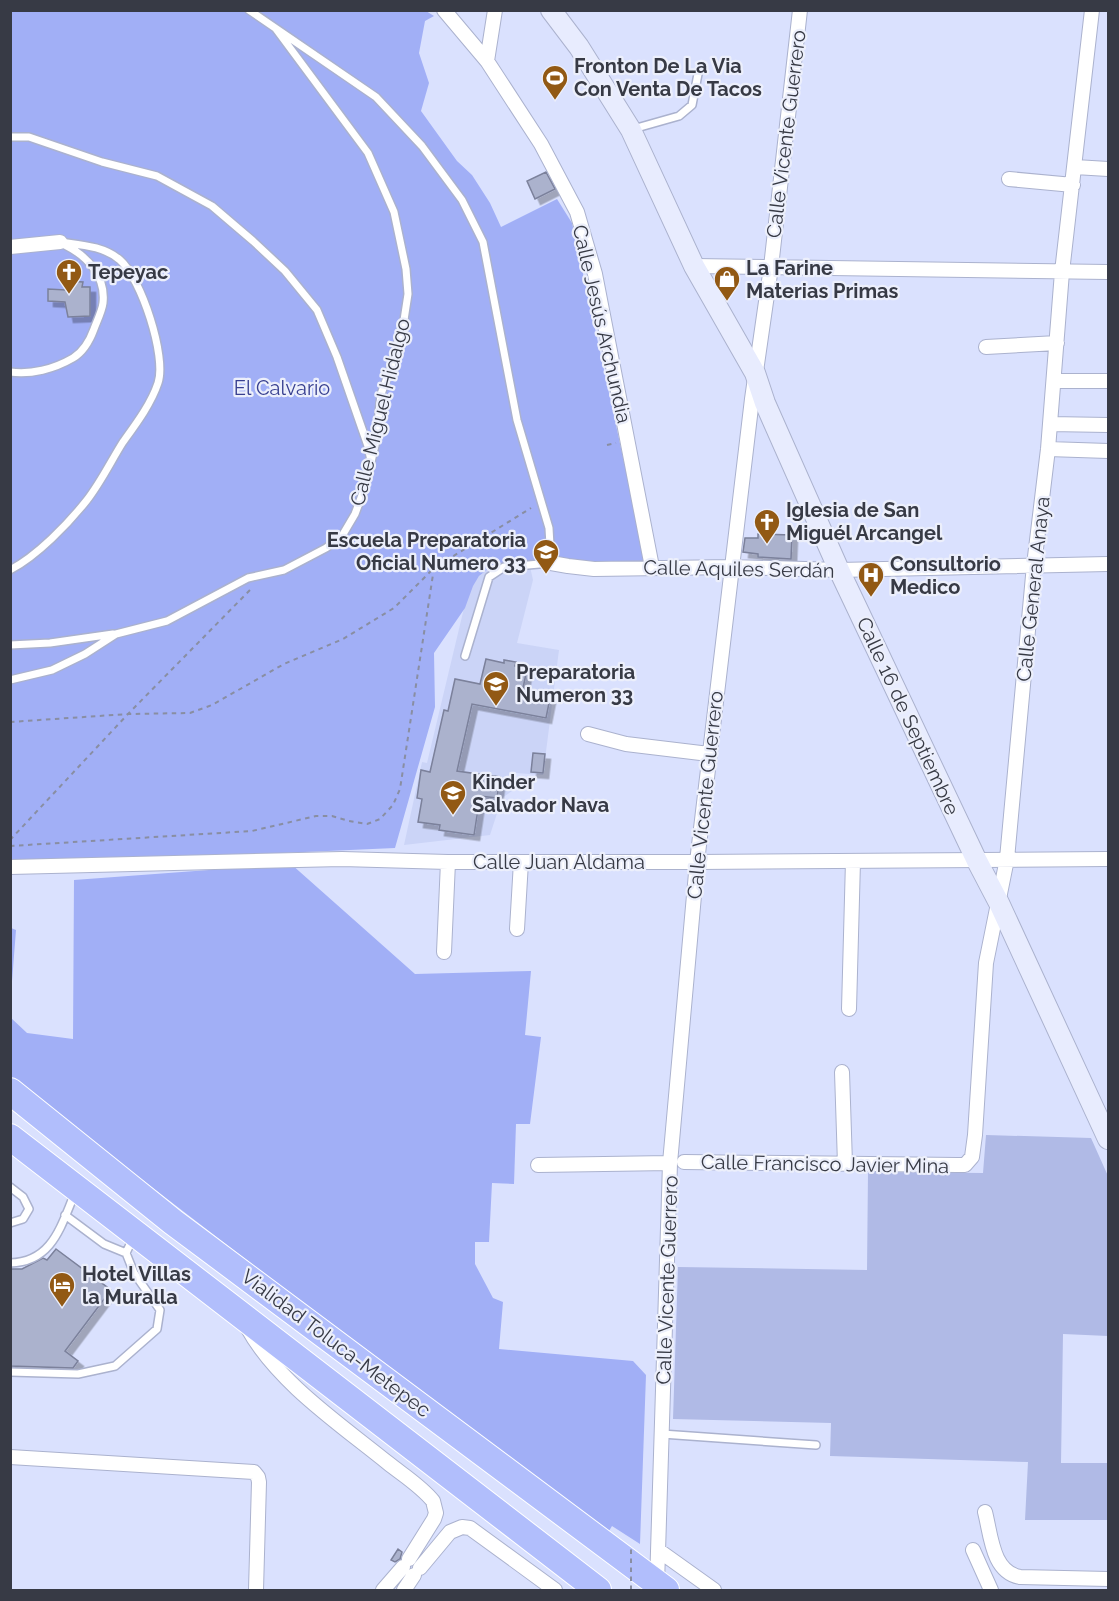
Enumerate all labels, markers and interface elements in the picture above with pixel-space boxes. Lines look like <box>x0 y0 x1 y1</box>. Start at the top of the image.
street label: Calle Vicente Guerrero <box>761 29 811 239</box>
place label: Fronton De La Via Con Venta De Tacos <box>574 54 762 101</box>
sports icon: Fronton De La Via Con Venta De Tacos <box>540 63 570 101</box>
street label: Calle Jesús Archundia <box>568 223 636 425</box>
place label: La Farine Materias Primas <box>746 256 898 303</box>
church icon: Tepeyac <box>54 257 84 295</box>
place label: Tepeyac <box>88 260 168 284</box>
shop icon: La Farine Materias Primas <box>712 264 742 302</box>
street label: Calle Miguel Hidalgo <box>345 316 415 508</box>
park label: El Calvario <box>234 376 330 400</box>
street label: Calle General Anaya <box>1011 495 1055 683</box>
place label: Iglesia de San Miguél Arcangel <box>786 498 943 545</box>
church icon: Iglesia de San Miguél Arcangel <box>752 507 782 545</box>
place label: Escuela Preparatoria Oficial Numero 33 <box>327 528 526 575</box>
school or university icon: Escuela Preparatoria Oficial Numero 33 <box>531 537 561 575</box>
place label: Consultorio Medico <box>890 552 1001 599</box>
street label: Calle Aquiles Serdán <box>643 555 835 583</box>
hospital icon: Consultorio Medico <box>856 560 886 598</box>
street label: Calle 16 de Septiembre <box>852 613 964 819</box>
place label: Preparatoria Numeron 33 <box>516 660 635 707</box>
school or university icon: Preparatoria Numeron 33 <box>481 669 511 707</box>
street label: Calle Vicente Guerrero <box>682 690 728 900</box>
place label: Kinder Salvador Nava <box>472 770 609 817</box>
school or university icon: Kinder Salvador Nava <box>438 778 468 816</box>
street label: Calle Juan Aldama <box>473 850 645 874</box>
street label: Calle Francisco Javier Mina <box>701 1150 949 1178</box>
street label: Calle Vicente Guerrero <box>651 1175 683 1385</box>
place label: Hotel Villas la Muralla <box>82 1262 191 1309</box>
street label: Vialidad Toluca-Metepec <box>237 1264 435 1422</box>
hotel icon: Hotel Villas la Muralla <box>47 1270 77 1308</box>

